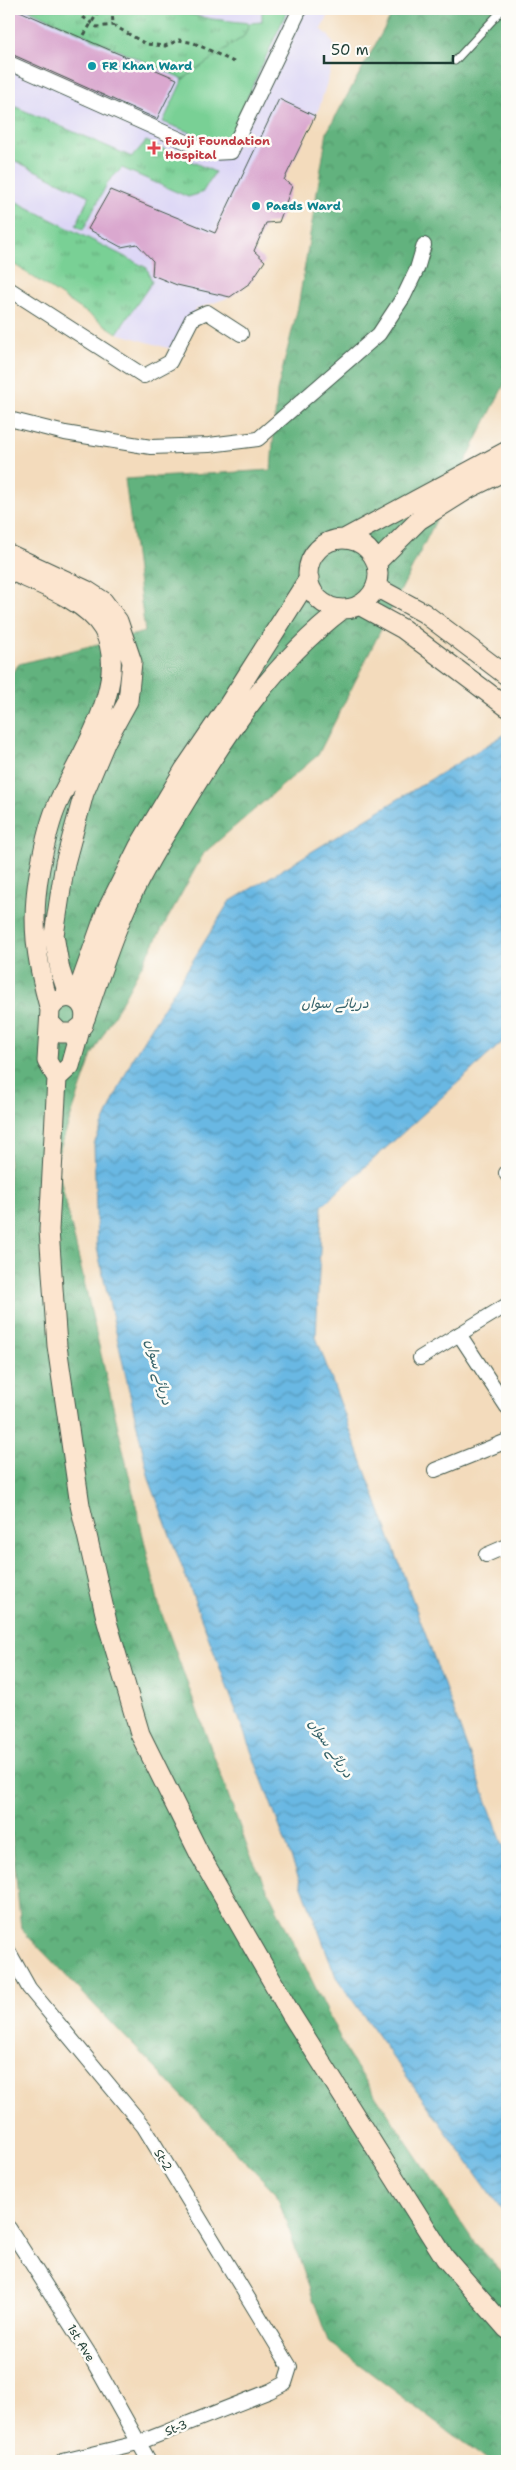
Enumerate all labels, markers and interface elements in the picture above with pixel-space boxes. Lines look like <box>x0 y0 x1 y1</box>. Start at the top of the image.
scale bar <box>324 32 452 64</box>
text: 50 m <box>331 40 369 60</box>
place label: FR Khan Ward <box>102 58 192 74</box>
marker: FR Khan Ward <box>86 60 98 72</box>
place label: Fauji Foundation Hospital <box>165 133 270 163</box>
marker: Fauji Foundation Hospital <box>147 141 161 155</box>
place label: Paeds Ward <box>266 198 341 214</box>
marker: Paeds Ward <box>250 200 262 212</box>
water label: دریائے سواں <box>301 994 369 1013</box>
water label: دریائے سواں <box>141 1337 176 1407</box>
water label: دریائے سواں <box>304 1715 357 1782</box>
street label: St-2 <box>150 2146 176 2174</box>
street label: 1st Ave <box>64 2321 99 2365</box>
street label: St-3 <box>162 2416 190 2440</box>

